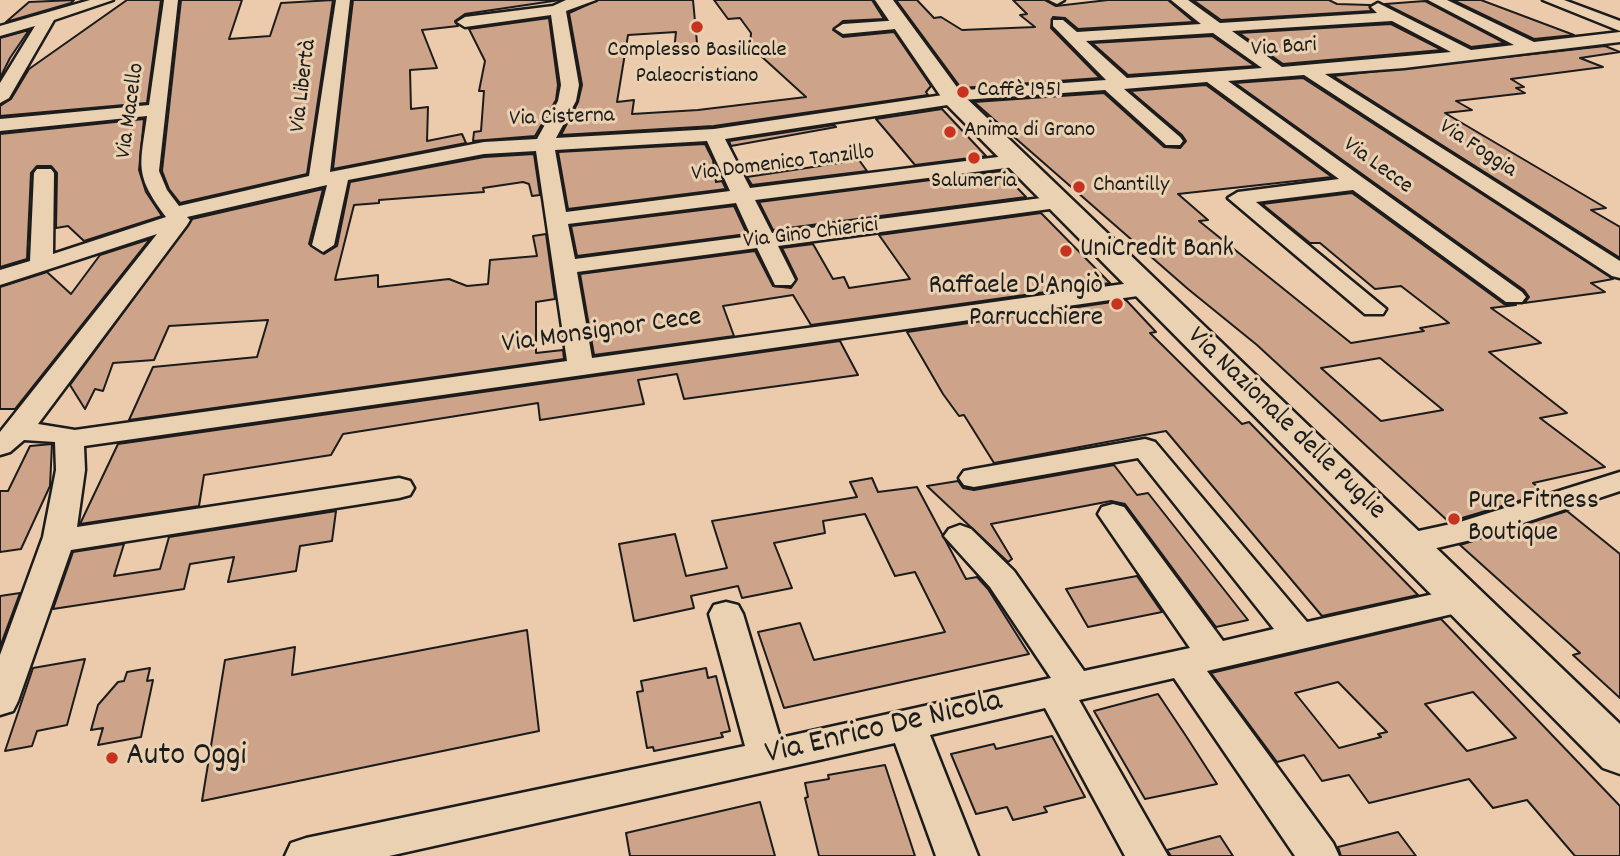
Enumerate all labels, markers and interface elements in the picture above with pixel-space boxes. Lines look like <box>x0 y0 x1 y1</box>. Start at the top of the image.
marker: Complesso Basilicale Paleocristiano <box>689 19 705 35</box>
street label: Via Bari <box>1250 33 1318 65</box>
street label: Via Libertà <box>286 38 324 134</box>
place label: Complesso Basilicale Paleocristiano <box>607 38 787 92</box>
street label: Via Macello <box>112 61 152 161</box>
place label: Caffè 1951 <box>977 78 1061 106</box>
marker: Caffè 1951 <box>955 84 971 100</box>
street label: Via Cisterna <box>509 103 615 135</box>
street label: Via Foggia <box>1433 115 1521 185</box>
place label: Anima di Grano <box>964 118 1095 146</box>
marker: Anima di Grano <box>942 124 958 140</box>
street label: Via Lecce <box>1337 132 1417 202</box>
street label: Via Domenico Tanzillo <box>690 140 876 190</box>
marker: Salumeria <box>966 150 982 166</box>
place label: Salumeria <box>931 169 1017 197</box>
place label: Chantilly <box>1093 173 1169 201</box>
marker: Chantilly <box>1071 179 1087 195</box>
street label: Via Gino Chierici <box>742 213 880 257</box>
place label: UniCredit Bank <box>1080 234 1234 268</box>
marker: UniCredit Bank <box>1058 243 1074 259</box>
place label: Raffaele D'Angiò Parrucchiere <box>928 271 1103 337</box>
marker: Raffaele D'Angiò Parrucchiere <box>1109 296 1125 312</box>
street label: Via Monsignor Cece <box>500 302 704 364</box>
street label: Via Nazionale delle Puglie <box>1179 321 1391 529</box>
place label: Pure Fitness Boutique <box>1468 486 1599 552</box>
marker: Pure Fitness Boutique <box>1446 511 1462 527</box>
street label: Via Enrico De Nicola <box>762 684 1006 776</box>
place label: Auto Oggi <box>126 738 247 778</box>
marker: Auto Oggi <box>104 750 120 766</box>

